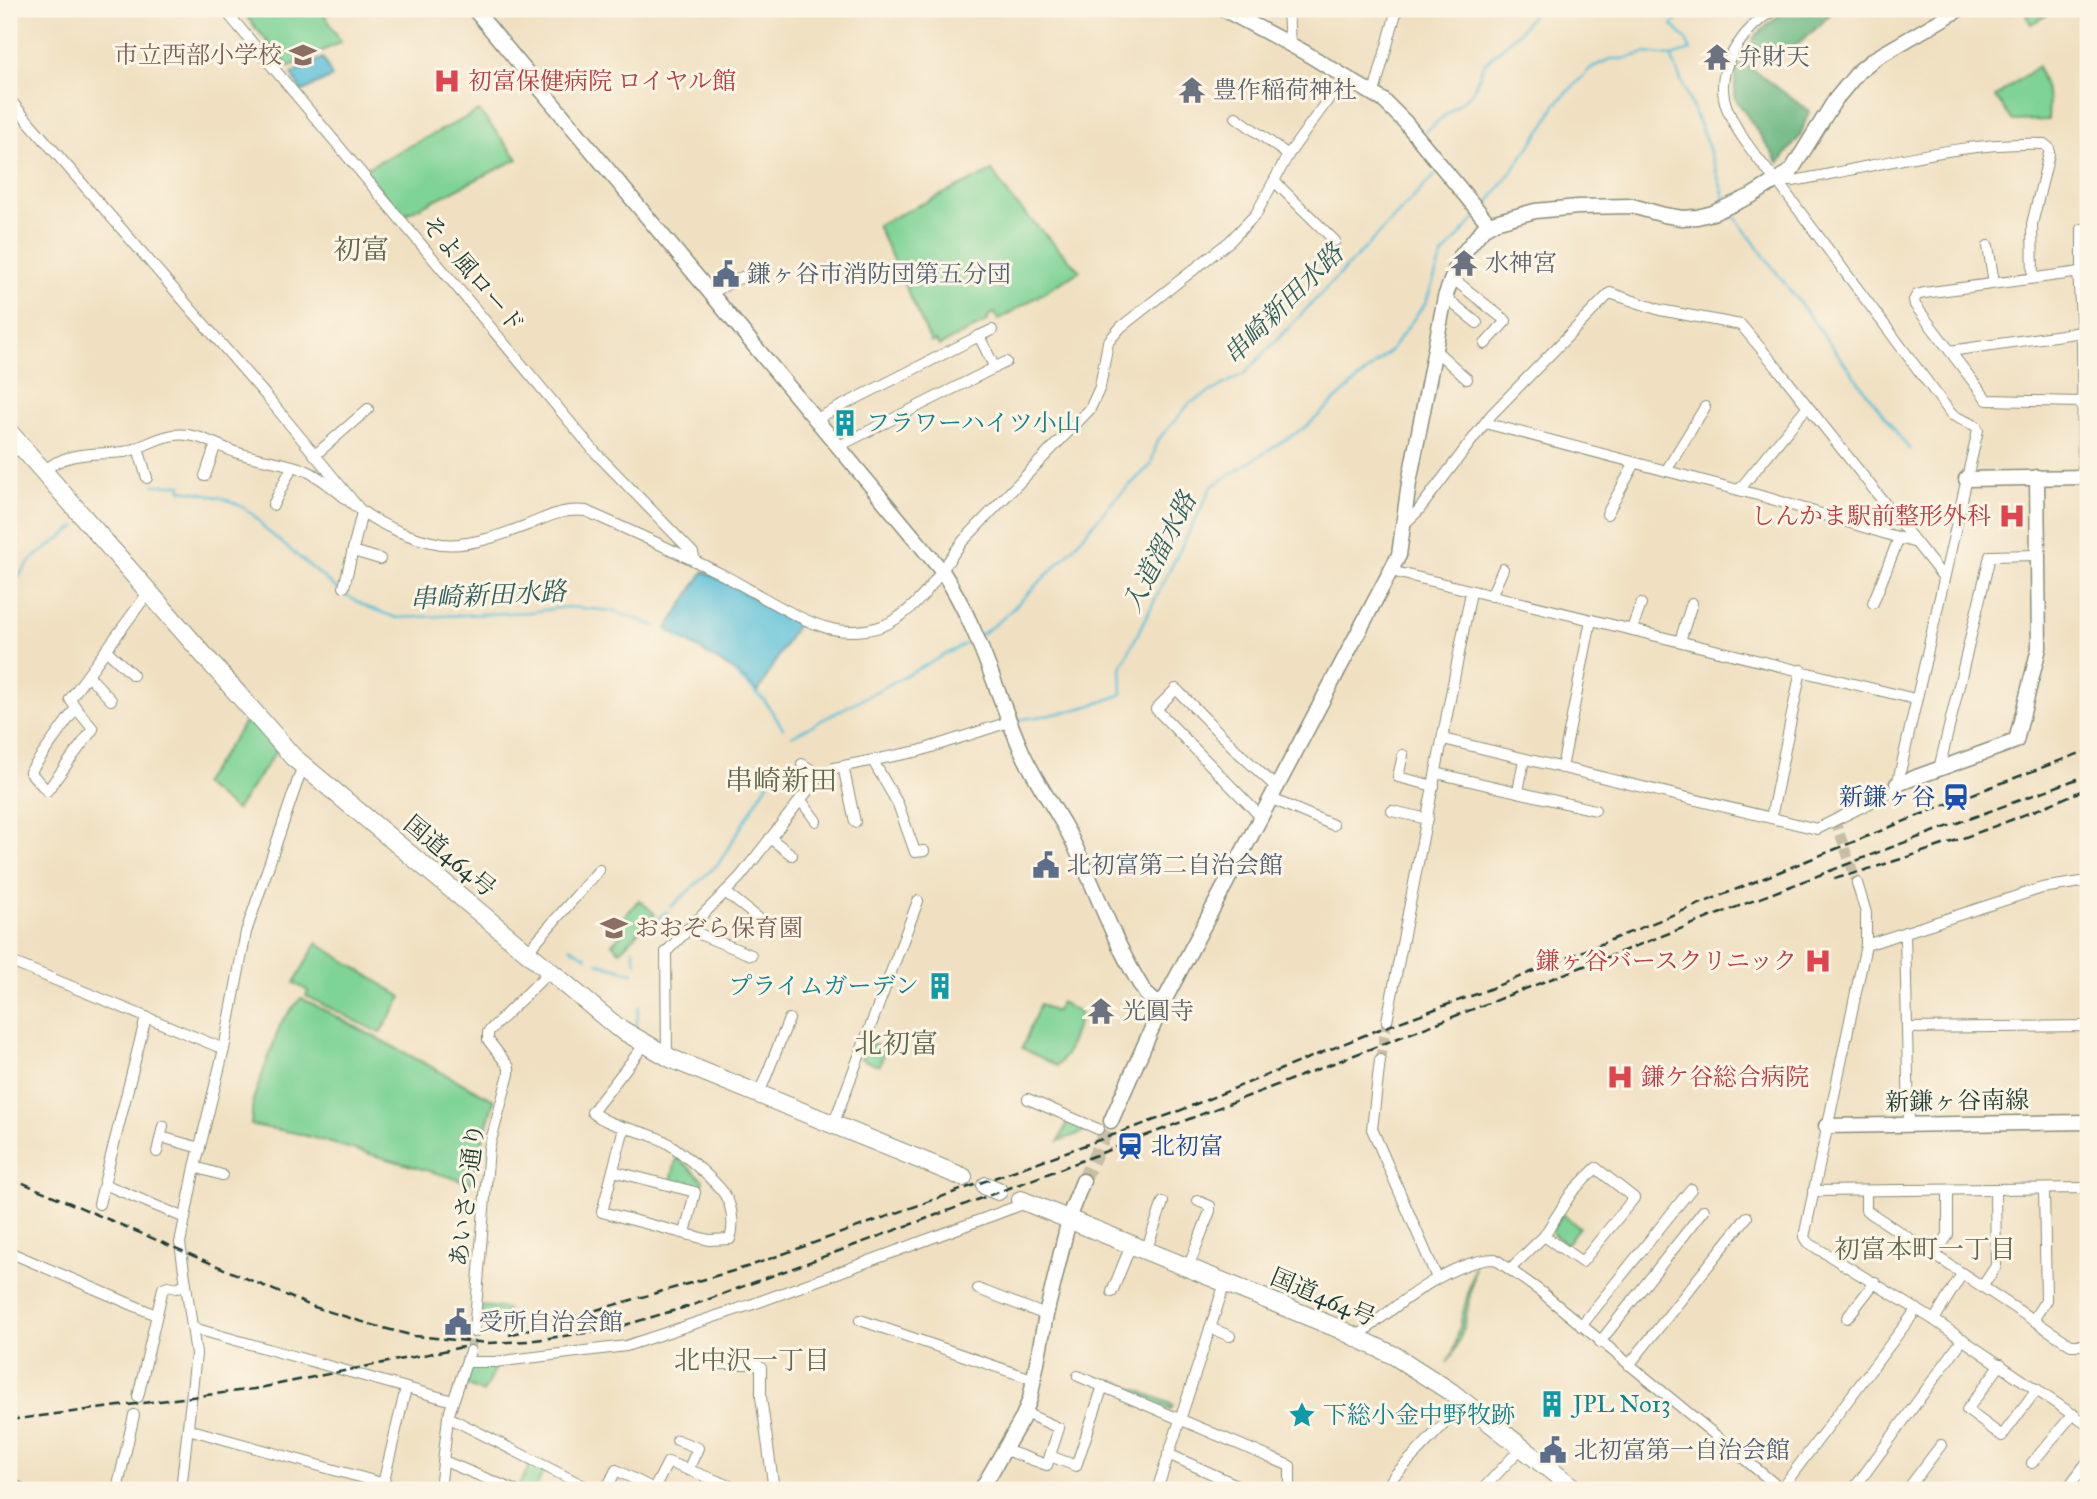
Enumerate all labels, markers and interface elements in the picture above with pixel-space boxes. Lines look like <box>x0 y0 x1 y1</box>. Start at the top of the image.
place label: 市立西部小学校 <box>114 40 282 70</box>
school or university icon: 市立西部小学校 <box>288 40 318 70</box>
temple icon: 弁財天 <box>1702 42 1732 72</box>
place label: 弁財天 <box>1738 42 1810 72</box>
hospital icon: 初富保健病院 ロイヤル館 <box>432 66 462 96</box>
place label: 初富保健病院 ロイヤル館 <box>468 66 736 96</box>
temple icon: 豊作稲荷神社 <box>1177 75 1207 105</box>
place label: 豊作稲荷神社 <box>1213 75 1357 105</box>
street label: そよ風ロード <box>415 209 531 339</box>
district label: 初富 <box>333 232 389 267</box>
water label: 串崎新田水路 <box>1217 236 1351 370</box>
temple icon: 水神宮 <box>1449 248 1479 278</box>
place label: 水神宮 <box>1485 248 1557 278</box>
public building icon: 鎌ヶ谷市消防団第五分団 <box>711 259 741 289</box>
place label: 鎌ヶ谷市消防団第五分団 <box>747 259 1011 289</box>
building icon: フラワーハイツ小山 <box>830 408 860 438</box>
place label: フラワーハイツ小山 <box>866 408 1081 438</box>
water label: 入道溜水路 <box>1115 485 1204 617</box>
place label: しんかま駅前整形外科 <box>1751 501 1991 531</box>
hospital icon: しんかま駅前整形外科 <box>1997 501 2027 531</box>
water label: 串崎新田水路 <box>409 575 569 615</box>
district label: 串崎新田 <box>725 763 837 798</box>
place label: 新鎌ヶ谷 <box>1839 782 1935 812</box>
station icon: 新鎌ヶ谷 <box>1941 782 1971 812</box>
street label: 国道464号 <box>398 809 502 903</box>
public building icon: 北初富第二自治会館 <box>1031 850 1061 880</box>
place label: 北初富第二自治会館 <box>1067 850 1283 880</box>
school or university icon: おおぞら保育園 <box>599 913 629 943</box>
place label: おおぞら保育園 <box>635 913 803 943</box>
place label: 鎌ヶ谷バースクリニック <box>1536 946 1797 976</box>
hospital icon: 鎌ヶ谷バースクリニック <box>1803 946 1833 976</box>
place label: プライムガーデン <box>728 971 919 1001</box>
building icon: プライムガーデン <box>925 971 955 1001</box>
temple icon: 光圓寺 <box>1086 996 1116 1026</box>
place label: 光圓寺 <box>1122 996 1194 1026</box>
district label: 北初富 <box>854 1026 938 1061</box>
hospital icon: 鎌ケ谷総合病院 <box>1605 1062 1635 1092</box>
place label: 鎌ケ谷総合病院 <box>1641 1062 1809 1092</box>
street label: 新鎌ヶ谷南線 <box>1885 1085 2029 1117</box>
street label: あいさつ通り <box>443 1122 491 1268</box>
station icon: 北初富 <box>1115 1131 1145 1161</box>
place label: 北初富 <box>1151 1131 1223 1161</box>
district label: 初富本町一丁目 <box>1834 1233 2016 1265</box>
street label: 国道464号 <box>1266 1261 1380 1333</box>
public building icon: 受所自治会館 <box>443 1307 473 1337</box>
place label: 受所自治会館 <box>479 1307 623 1337</box>
district label: 北中沢一丁目 <box>674 1344 830 1376</box>
building icon: JPL No13 <box>1537 1389 1567 1419</box>
place label: JPL No13 <box>1570 1389 1671 1419</box>
place icon: 下総小金中野牧跡 <box>1287 1400 1317 1430</box>
place label: 下総小金中野牧跡 <box>1323 1400 1515 1430</box>
public building icon: 北初富第一自治会館 <box>1538 1435 1568 1465</box>
place label: 北初富第一自治会館 <box>1574 1435 1790 1465</box>

